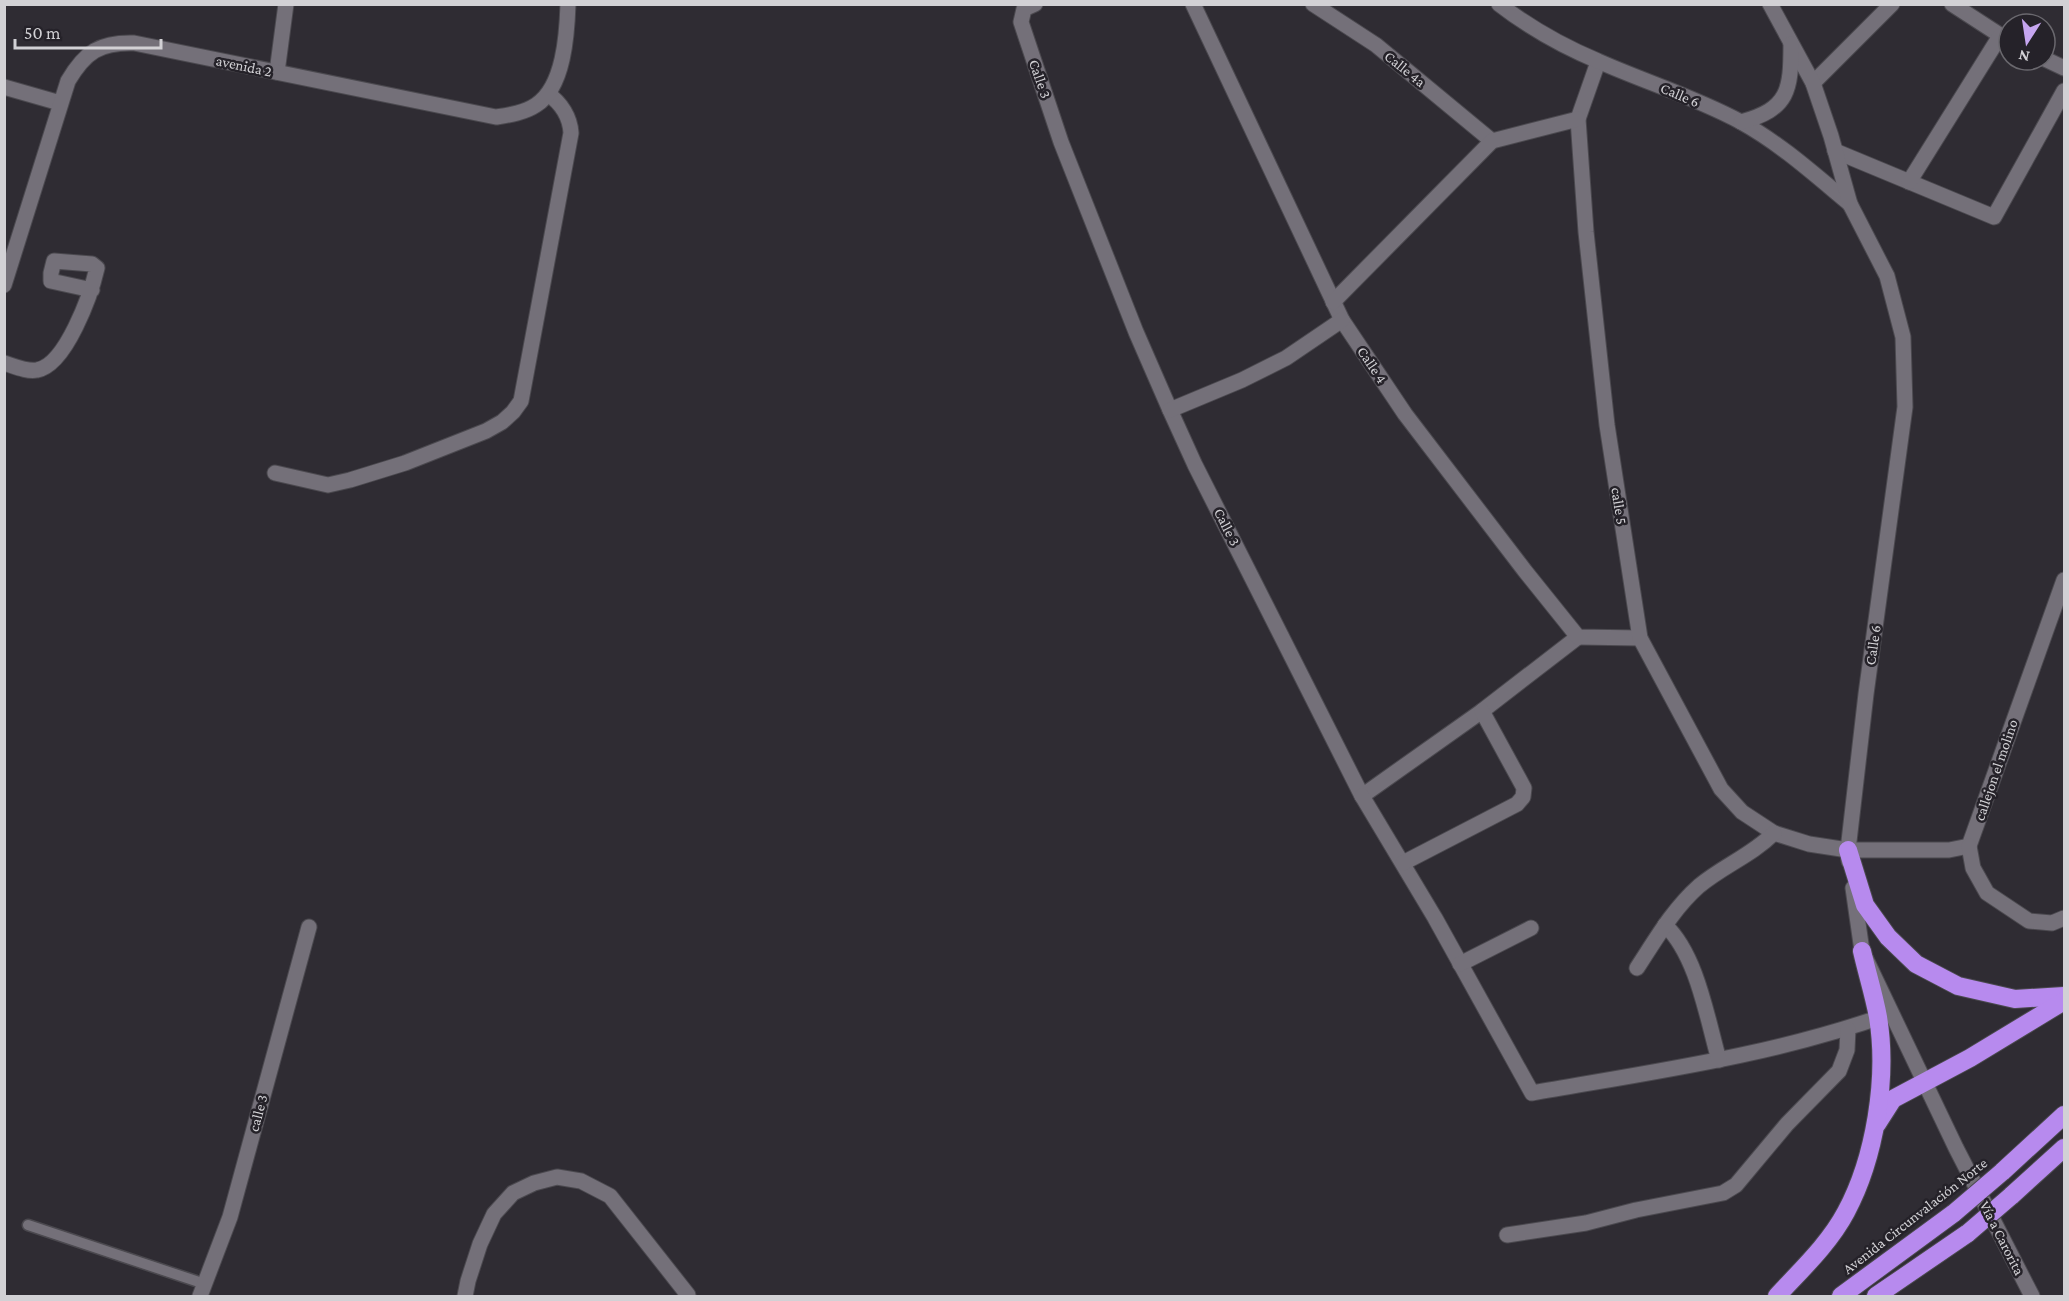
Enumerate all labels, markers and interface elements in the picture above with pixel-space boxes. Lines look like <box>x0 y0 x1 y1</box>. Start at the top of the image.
scale bar <box>15 12 160 50</box>
north arrow <box>1997 12 2057 72</box>
text: 50 m <box>24 23 61 43</box>
text: N <box>2017 47 2031 66</box>
street label: Calle 4a <box>1381 48 1429 90</box>
street label: avenida 2 <box>214 52 274 80</box>
street label: Calle 3 <box>1026 57 1054 101</box>
street label: Calle 6 <box>1658 80 1702 110</box>
street label: Calle 4 <box>1354 344 1390 386</box>
street label: calle 5 <box>1608 486 1630 526</box>
street label: Calle 3 <box>1211 505 1243 549</box>
street label: Calle 6 <box>1862 624 1884 666</box>
street label: callejon el molino <box>1971 717 2022 823</box>
street label: calle 3 <box>245 1093 271 1133</box>
street label: Avenida Circunvalación Norte <box>1840 1155 1990 1277</box>
street label: Vía a Carorita <box>1976 1198 2028 1278</box>

